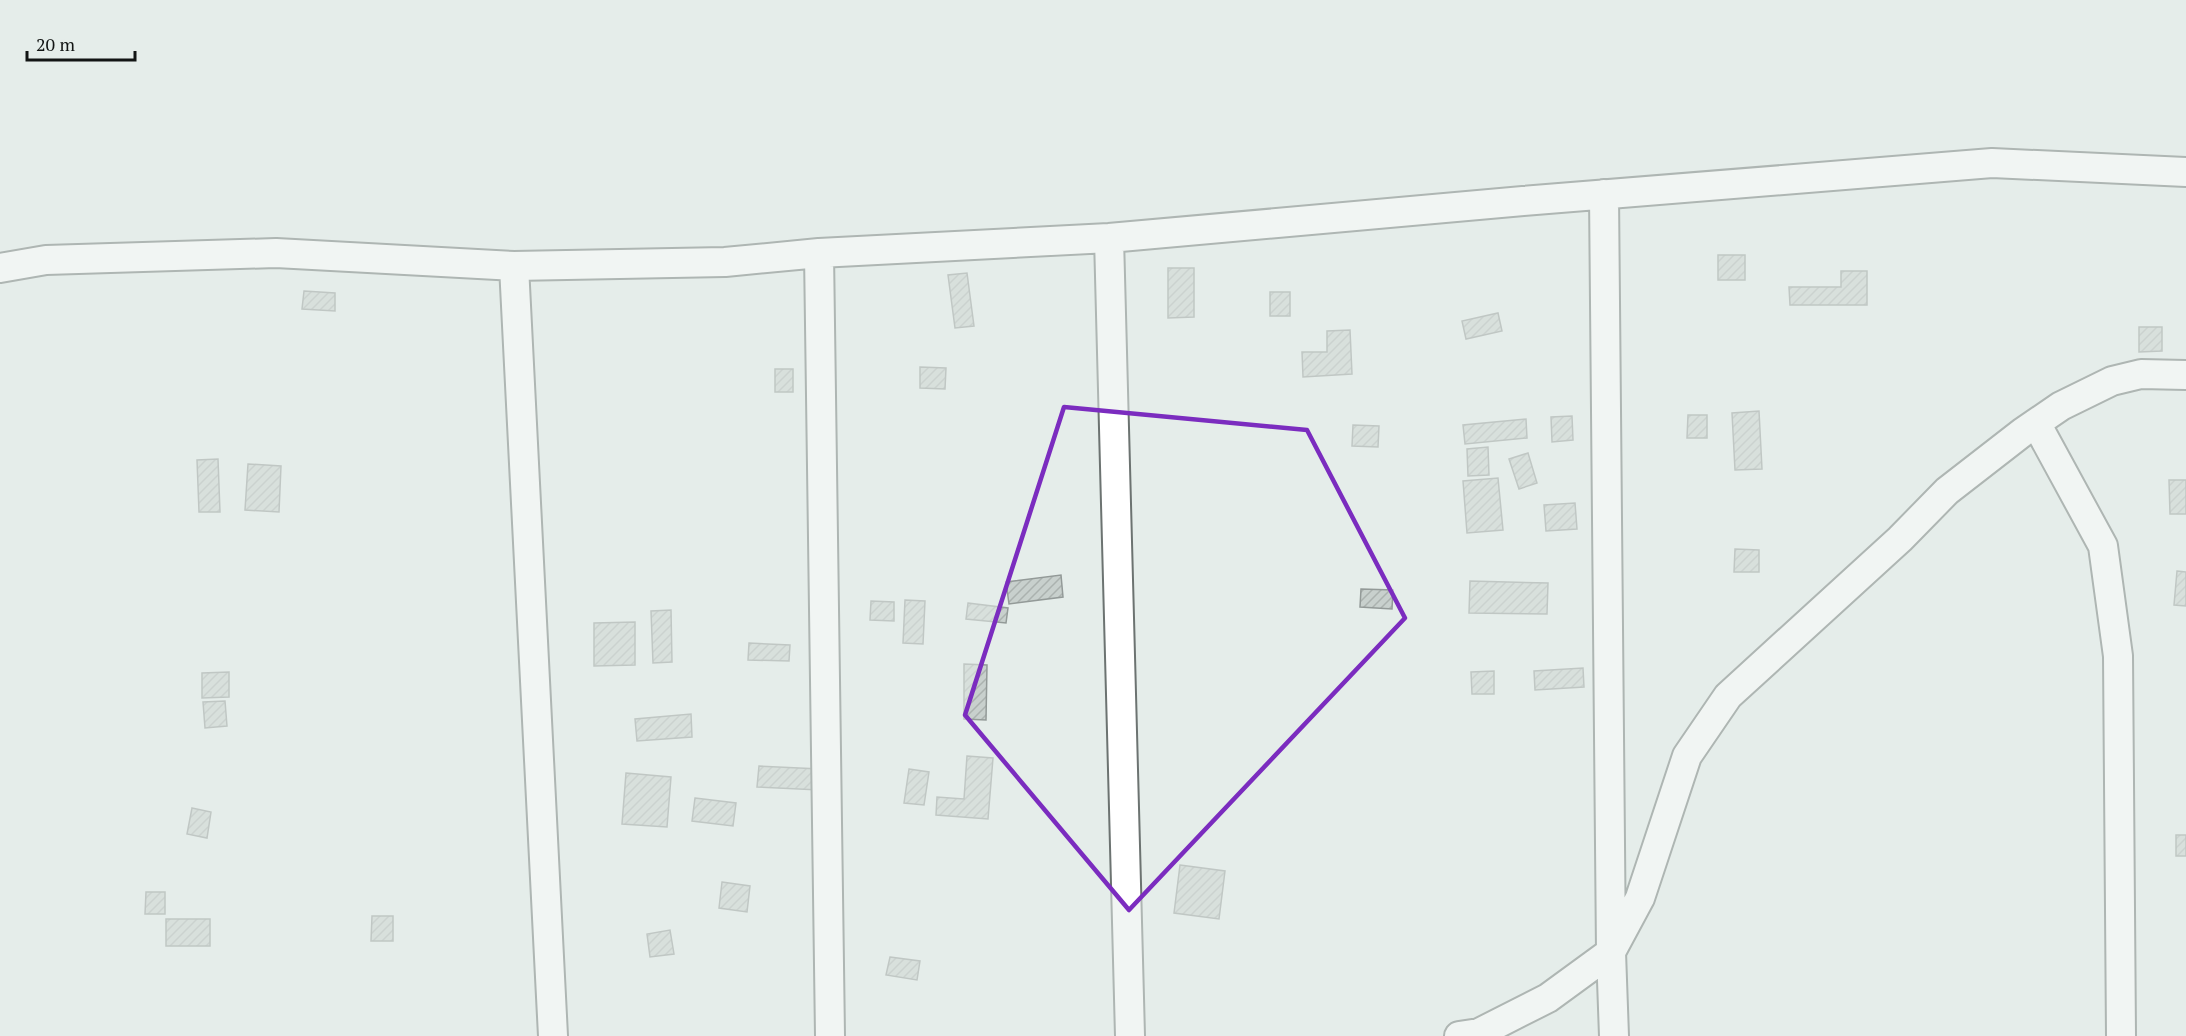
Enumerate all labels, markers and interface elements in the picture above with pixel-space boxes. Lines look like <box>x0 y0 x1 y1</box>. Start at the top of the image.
scale bar <box>27 24 135 62</box>
text: 20 m <box>36 32 76 56</box>

